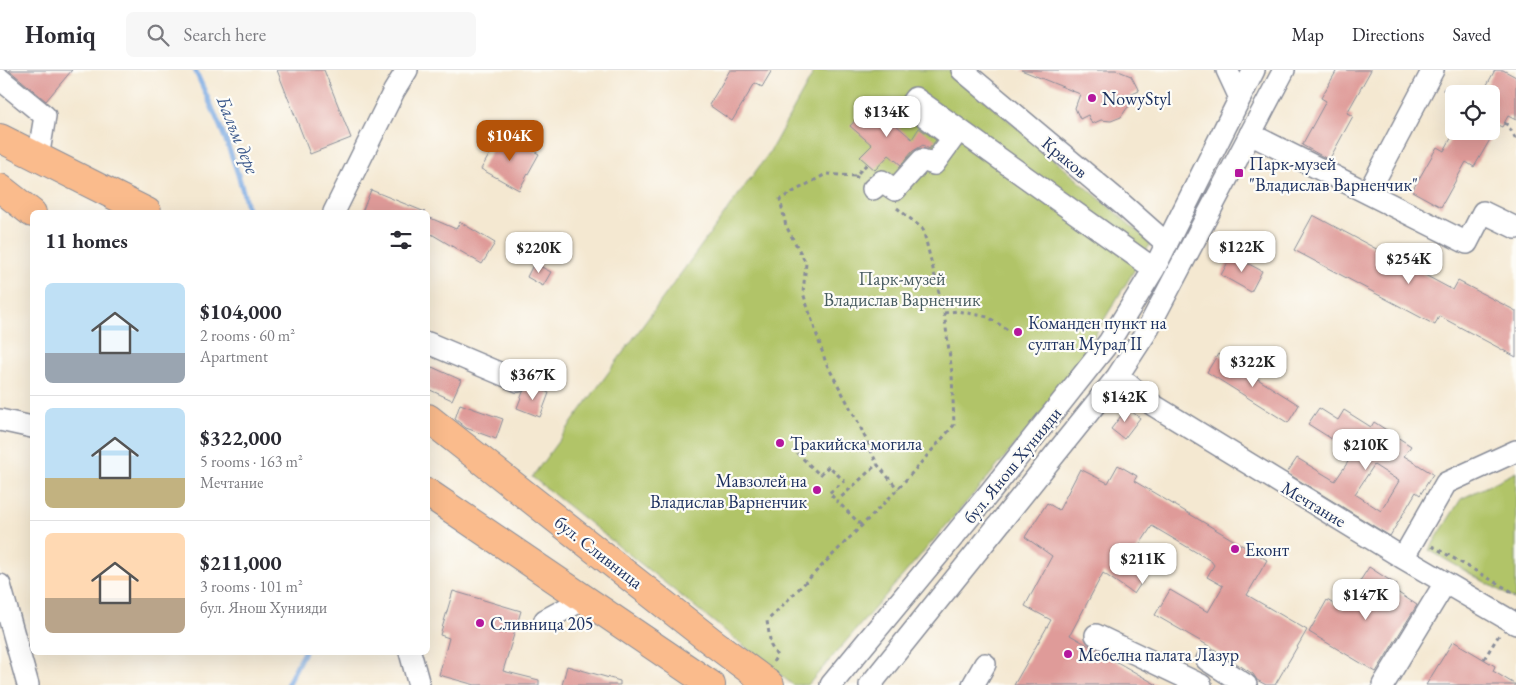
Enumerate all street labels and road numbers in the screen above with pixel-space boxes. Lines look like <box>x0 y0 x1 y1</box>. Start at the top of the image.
street label: Краков <box>1037 131 1093 183</box>
street label: бул. Янош Хунияди <box>958 402 1066 528</box>
street label: Мечтание <box>1277 476 1351 532</box>
street label: бул. Сливница <box>550 510 648 594</box>

